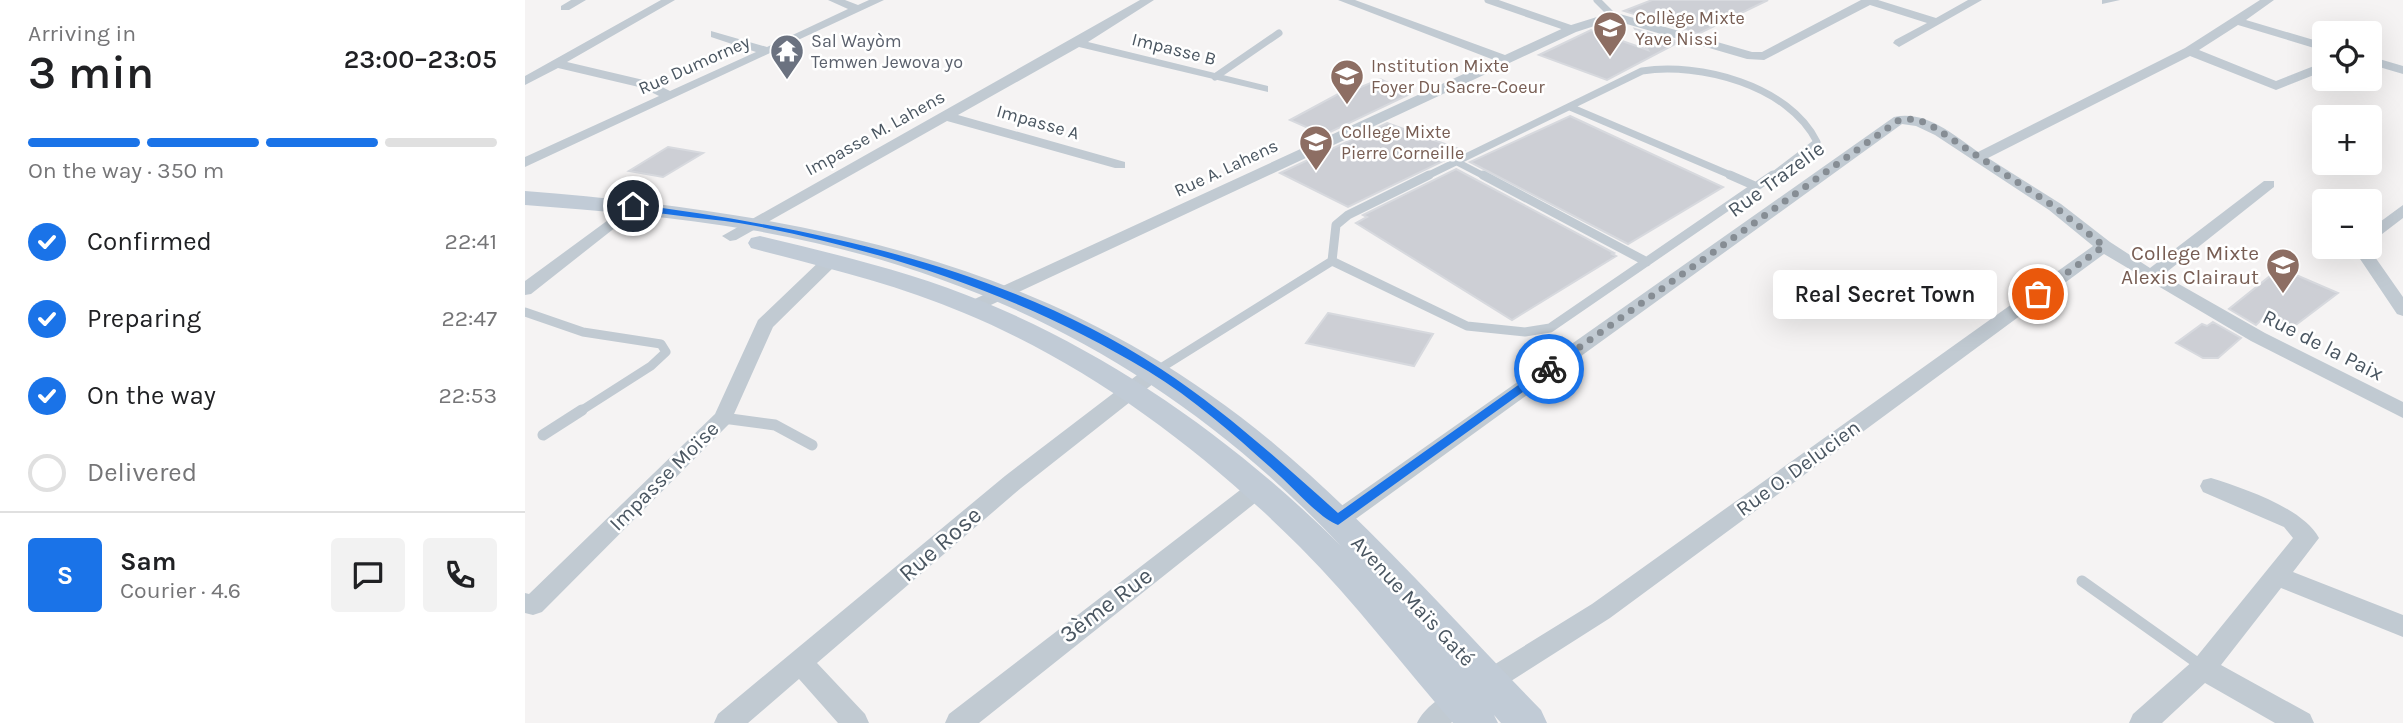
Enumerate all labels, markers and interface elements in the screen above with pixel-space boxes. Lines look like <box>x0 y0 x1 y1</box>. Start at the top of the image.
place label: Collège Mixte Yave Nissi <box>1635 7 1745 50</box>
school or university icon: Collège Mixte Yave Nissi <box>1591 9 1629 58</box>
text: Arriving in <box>28 20 136 47</box>
map controls <box>2312 21 2382 259</box>
button: locate <box>2312 21 2382 91</box>
street label: Impasse B <box>1130 28 1218 70</box>
street label: Rue Dumorney <box>635 30 754 99</box>
place label: Sal Wayòm Temwen Jewova yo <box>811 30 963 73</box>
temple icon: Sal Wayòm Temwen Jewova yo <box>768 32 806 81</box>
text: 23:00–23:05 <box>344 44 497 75</box>
text: 3 min <box>28 46 154 100</box>
place label: Institution Mixte Foyer Du Sacre-Coeur <box>1371 55 1545 98</box>
school or university icon: Institution Mixte Foyer Du Sacre-Coeur <box>1328 57 1366 106</box>
street label: Impasse M. Lahens <box>801 86 949 180</box>
street label: Impasse A <box>994 100 1082 144</box>
button: + <box>2312 105 2382 175</box>
place label: College Mixte Pierre Corneille <box>1341 121 1464 164</box>
school or university icon: College Mixte Pierre Corneille <box>1297 123 1335 172</box>
street label: Rue A. Lahens <box>1171 134 1281 202</box>
street label: Rue Trazelie <box>1723 136 1829 222</box>
text: On the way · 350 m <box>28 157 224 184</box>
pin <box>603 176 663 236</box>
icon: home <box>614 187 652 225</box>
button: − <box>2312 189 2382 259</box>
icon: check <box>28 223 66 261</box>
text: Confirmed <box>87 226 212 257</box>
text: 22:41 <box>445 228 497 255</box>
place label: College Mixte Alexis Clairaut <box>2121 241 2259 289</box>
school or university icon: College Mixte Alexis Clairaut <box>2264 246 2302 295</box>
pin <box>2008 264 2068 324</box>
callout: Real Secret Town <box>1772 270 1996 318</box>
icon: bag <box>2019 275 2057 313</box>
text: Real Secret Town <box>1794 281 1976 308</box>
icon: check <box>28 300 66 338</box>
text: Preparing <box>87 303 201 334</box>
street label: Rue de la Paix <box>2259 304 2388 386</box>
text: 22:47 <box>441 305 497 332</box>
courier <box>1514 334 1584 404</box>
icon: bike <box>1530 350 1568 388</box>
icon: check <box>28 377 66 415</box>
text: On the way <box>87 380 216 411</box>
text: 22:53 <box>438 382 497 409</box>
street label: Rue O. Delucien <box>1731 415 1865 521</box>
street label: Impasse Moïse <box>604 416 724 536</box>
text: Delivered <box>87 457 197 488</box>
street label: Rue Rose <box>893 501 987 587</box>
street label: Avenue Maïs Gaté <box>1346 531 1480 671</box>
button: chat <box>331 538 405 612</box>
button: phone <box>423 538 497 612</box>
text: Sam <box>120 546 176 577</box>
text: S <box>57 560 73 591</box>
street label: 3ème Rue <box>1054 561 1158 649</box>
text: Courier · 4.6 <box>120 577 241 604</box>

